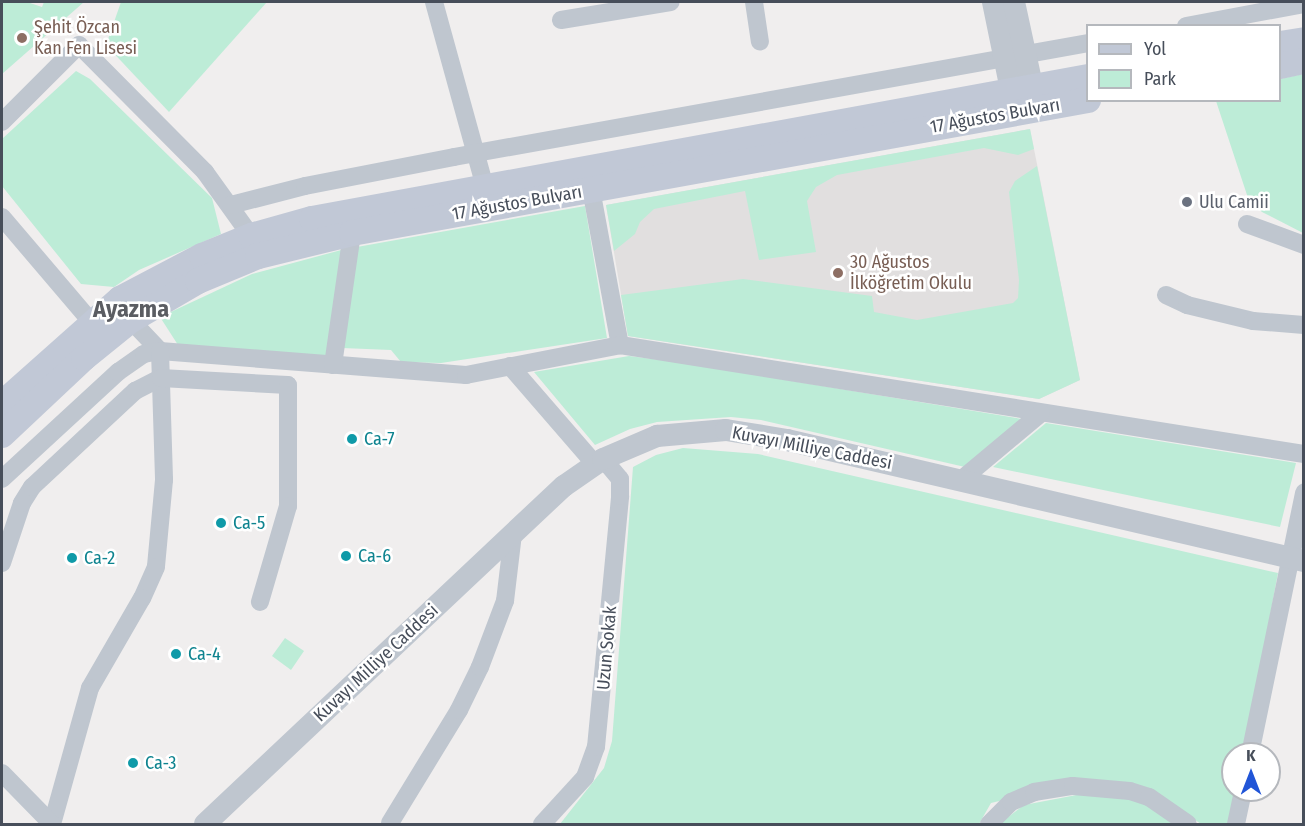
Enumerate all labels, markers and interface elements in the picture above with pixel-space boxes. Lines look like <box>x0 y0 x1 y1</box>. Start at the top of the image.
place label: Şehit Özcan Kan Fen Lisesi <box>34 17 137 60</box>
legend <box>1086 24 1281 102</box>
marker: Şehit Özcan Kan Fen Lisesi <box>15 31 29 45</box>
text: Yol <box>1144 38 1166 60</box>
text: Park <box>1144 68 1176 90</box>
street label: 17 Ağustos Bulvarı <box>928 94 1062 138</box>
street label: 17 Ağustos Bulvarı <box>450 181 584 225</box>
place label: Ulu Camii <box>1199 191 1269 213</box>
marker: Ulu Camii <box>1180 195 1194 209</box>
place label: 30 Ağustos İlköğretim Okulu <box>850 252 972 294</box>
marker: 30 Ağustos İlköğretim Okulu <box>831 266 845 280</box>
district label: Ayazma <box>93 296 169 324</box>
street label: Kuvayı Milliye Caddesi <box>730 422 894 474</box>
place label: Ca-7 <box>364 428 394 450</box>
marker: Ca-7 <box>345 432 359 446</box>
place label: Ca-5 <box>233 512 265 534</box>
marker: Ca-5 <box>214 516 228 530</box>
place label: Ca-6 <box>358 545 391 567</box>
place label: Ca-2 <box>84 547 115 569</box>
marker: Ca-6 <box>339 549 353 563</box>
marker: Ca-2 <box>65 551 79 565</box>
street label: Kuvayı Milliye Caddesi <box>309 600 443 726</box>
street label: Uzun Sokak <box>593 605 621 691</box>
place label: Ca-4 <box>188 643 221 665</box>
marker: Ca-4 <box>169 647 183 661</box>
north arrow <box>1221 742 1281 802</box>
text: K <box>1246 746 1256 765</box>
place label: Ca-3 <box>145 752 176 774</box>
marker: Ca-3 <box>126 756 140 770</box>

